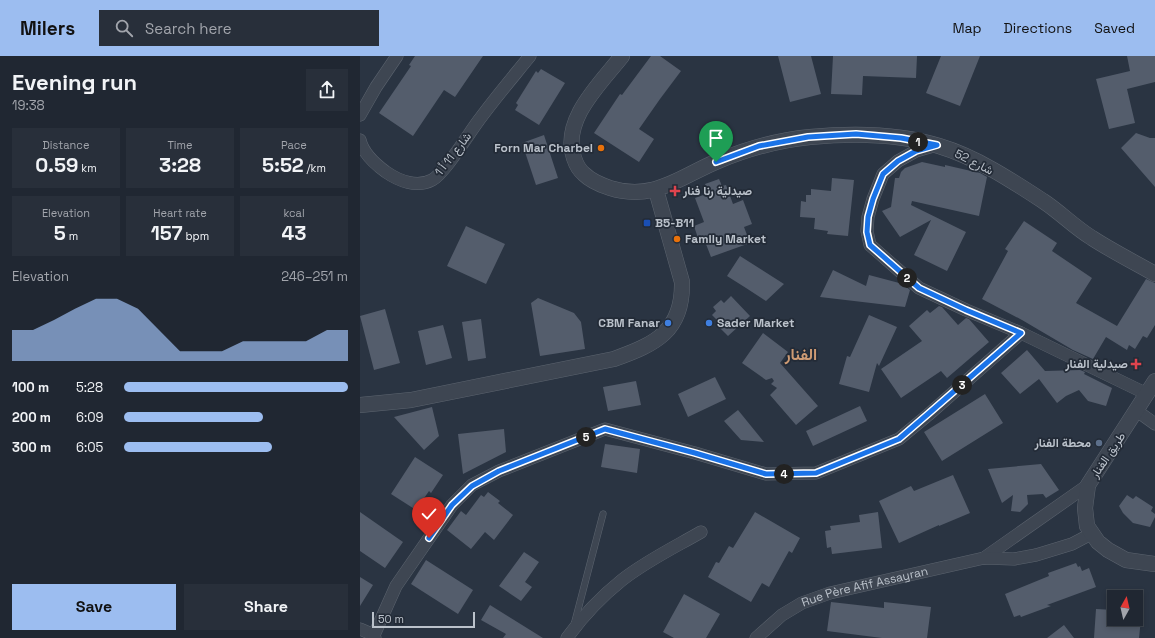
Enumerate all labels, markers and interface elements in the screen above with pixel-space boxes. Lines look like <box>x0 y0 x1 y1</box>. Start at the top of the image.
search box <box>99 10 379 46</box>
text: Milers <box>20 16 75 41</box>
icon: search <box>113 17 135 39</box>
text: Search here <box>145 19 232 38</box>
text: Map <box>952 19 982 37</box>
text: Directions <box>1004 19 1072 37</box>
text: Saved <box>1094 19 1135 37</box>
text: Evening run <box>12 68 137 96</box>
button: share <box>306 69 348 111</box>
text: 19:38 <box>12 97 45 114</box>
pin <box>699 121 733 162</box>
icon: arrive <box>705 127 727 149</box>
street label: شارع 11 أ 1 <box>431 129 476 180</box>
pin: 1 <box>908 132 928 152</box>
text: 1 <box>916 135 920 149</box>
text: Distance <box>43 138 89 152</box>
text: Time <box>167 138 193 152</box>
text: Pace <box>281 138 307 152</box>
place label: Forn Mar Charbel <box>494 140 593 156</box>
marker: Forn Mar Charbel <box>596 143 606 153</box>
street label: شارع 52 <box>951 145 996 179</box>
text: 0.59 <box>35 152 78 178</box>
text: 3:28 <box>159 152 201 178</box>
text: 5:52 <box>262 152 304 178</box>
text: km <box>78 161 97 175</box>
text: /km <box>304 161 326 175</box>
place label: صيدلية رنا فنار <box>682 183 752 199</box>
marker: صيدلية رنا فنار <box>670 186 680 196</box>
text: Elevation <box>42 206 90 220</box>
text: Heart rate <box>153 206 207 220</box>
text: kcal <box>283 206 305 220</box>
place label: B5-B11 <box>655 215 694 231</box>
marker: B5-B11 <box>642 218 652 228</box>
text: 5 <box>54 220 66 246</box>
text: 157 <box>151 220 183 246</box>
text: 43 <box>282 220 306 246</box>
text: m <box>66 229 78 243</box>
text: bpm <box>183 229 209 243</box>
place label: Family Market <box>685 231 766 247</box>
marker: Family Market <box>672 234 682 244</box>
text: Elevation <box>12 268 69 285</box>
text: 246–251 m <box>281 268 348 285</box>
pin: 2 <box>897 268 917 288</box>
text: 2 <box>904 271 910 285</box>
place label: CBM Fanar <box>598 315 660 331</box>
place label: Sader Market <box>717 315 794 331</box>
marker: CBM Fanar <box>663 318 673 328</box>
marker: Sader Market <box>704 318 714 328</box>
district label: الفنار <box>784 344 817 365</box>
place label: صيدلية الفنار <box>1064 356 1128 372</box>
marker: صيدلية الفنار <box>1131 359 1141 369</box>
pin: 3 <box>952 375 972 395</box>
text: 3 <box>959 378 965 392</box>
text: 100 m <box>12 379 49 396</box>
text: 5:28 <box>76 379 103 396</box>
text: 200 m <box>12 409 51 426</box>
text: 6:09 <box>76 409 104 426</box>
pin: 5 <box>576 427 596 447</box>
street label: طريق الفنار <box>1086 429 1129 482</box>
text: 5 <box>583 430 589 444</box>
place label: محطة الفنار <box>1033 435 1091 451</box>
marker: محطة الفنار <box>1094 438 1104 448</box>
text: 300 m <box>12 439 51 456</box>
text: 6:05 <box>76 439 103 456</box>
pin: 4 <box>774 464 794 484</box>
text: 4 <box>781 467 788 481</box>
pin <box>412 497 446 538</box>
icon: check <box>418 503 440 525</box>
street label: Rue Père Afif Assayran <box>799 563 930 611</box>
button: Save <box>12 584 176 630</box>
button: Share <box>184 584 348 630</box>
north arrow <box>1107 590 1143 626</box>
map controls <box>1107 590 1143 626</box>
scale bar <box>372 610 475 629</box>
text: 50 m <box>378 612 404 626</box>

